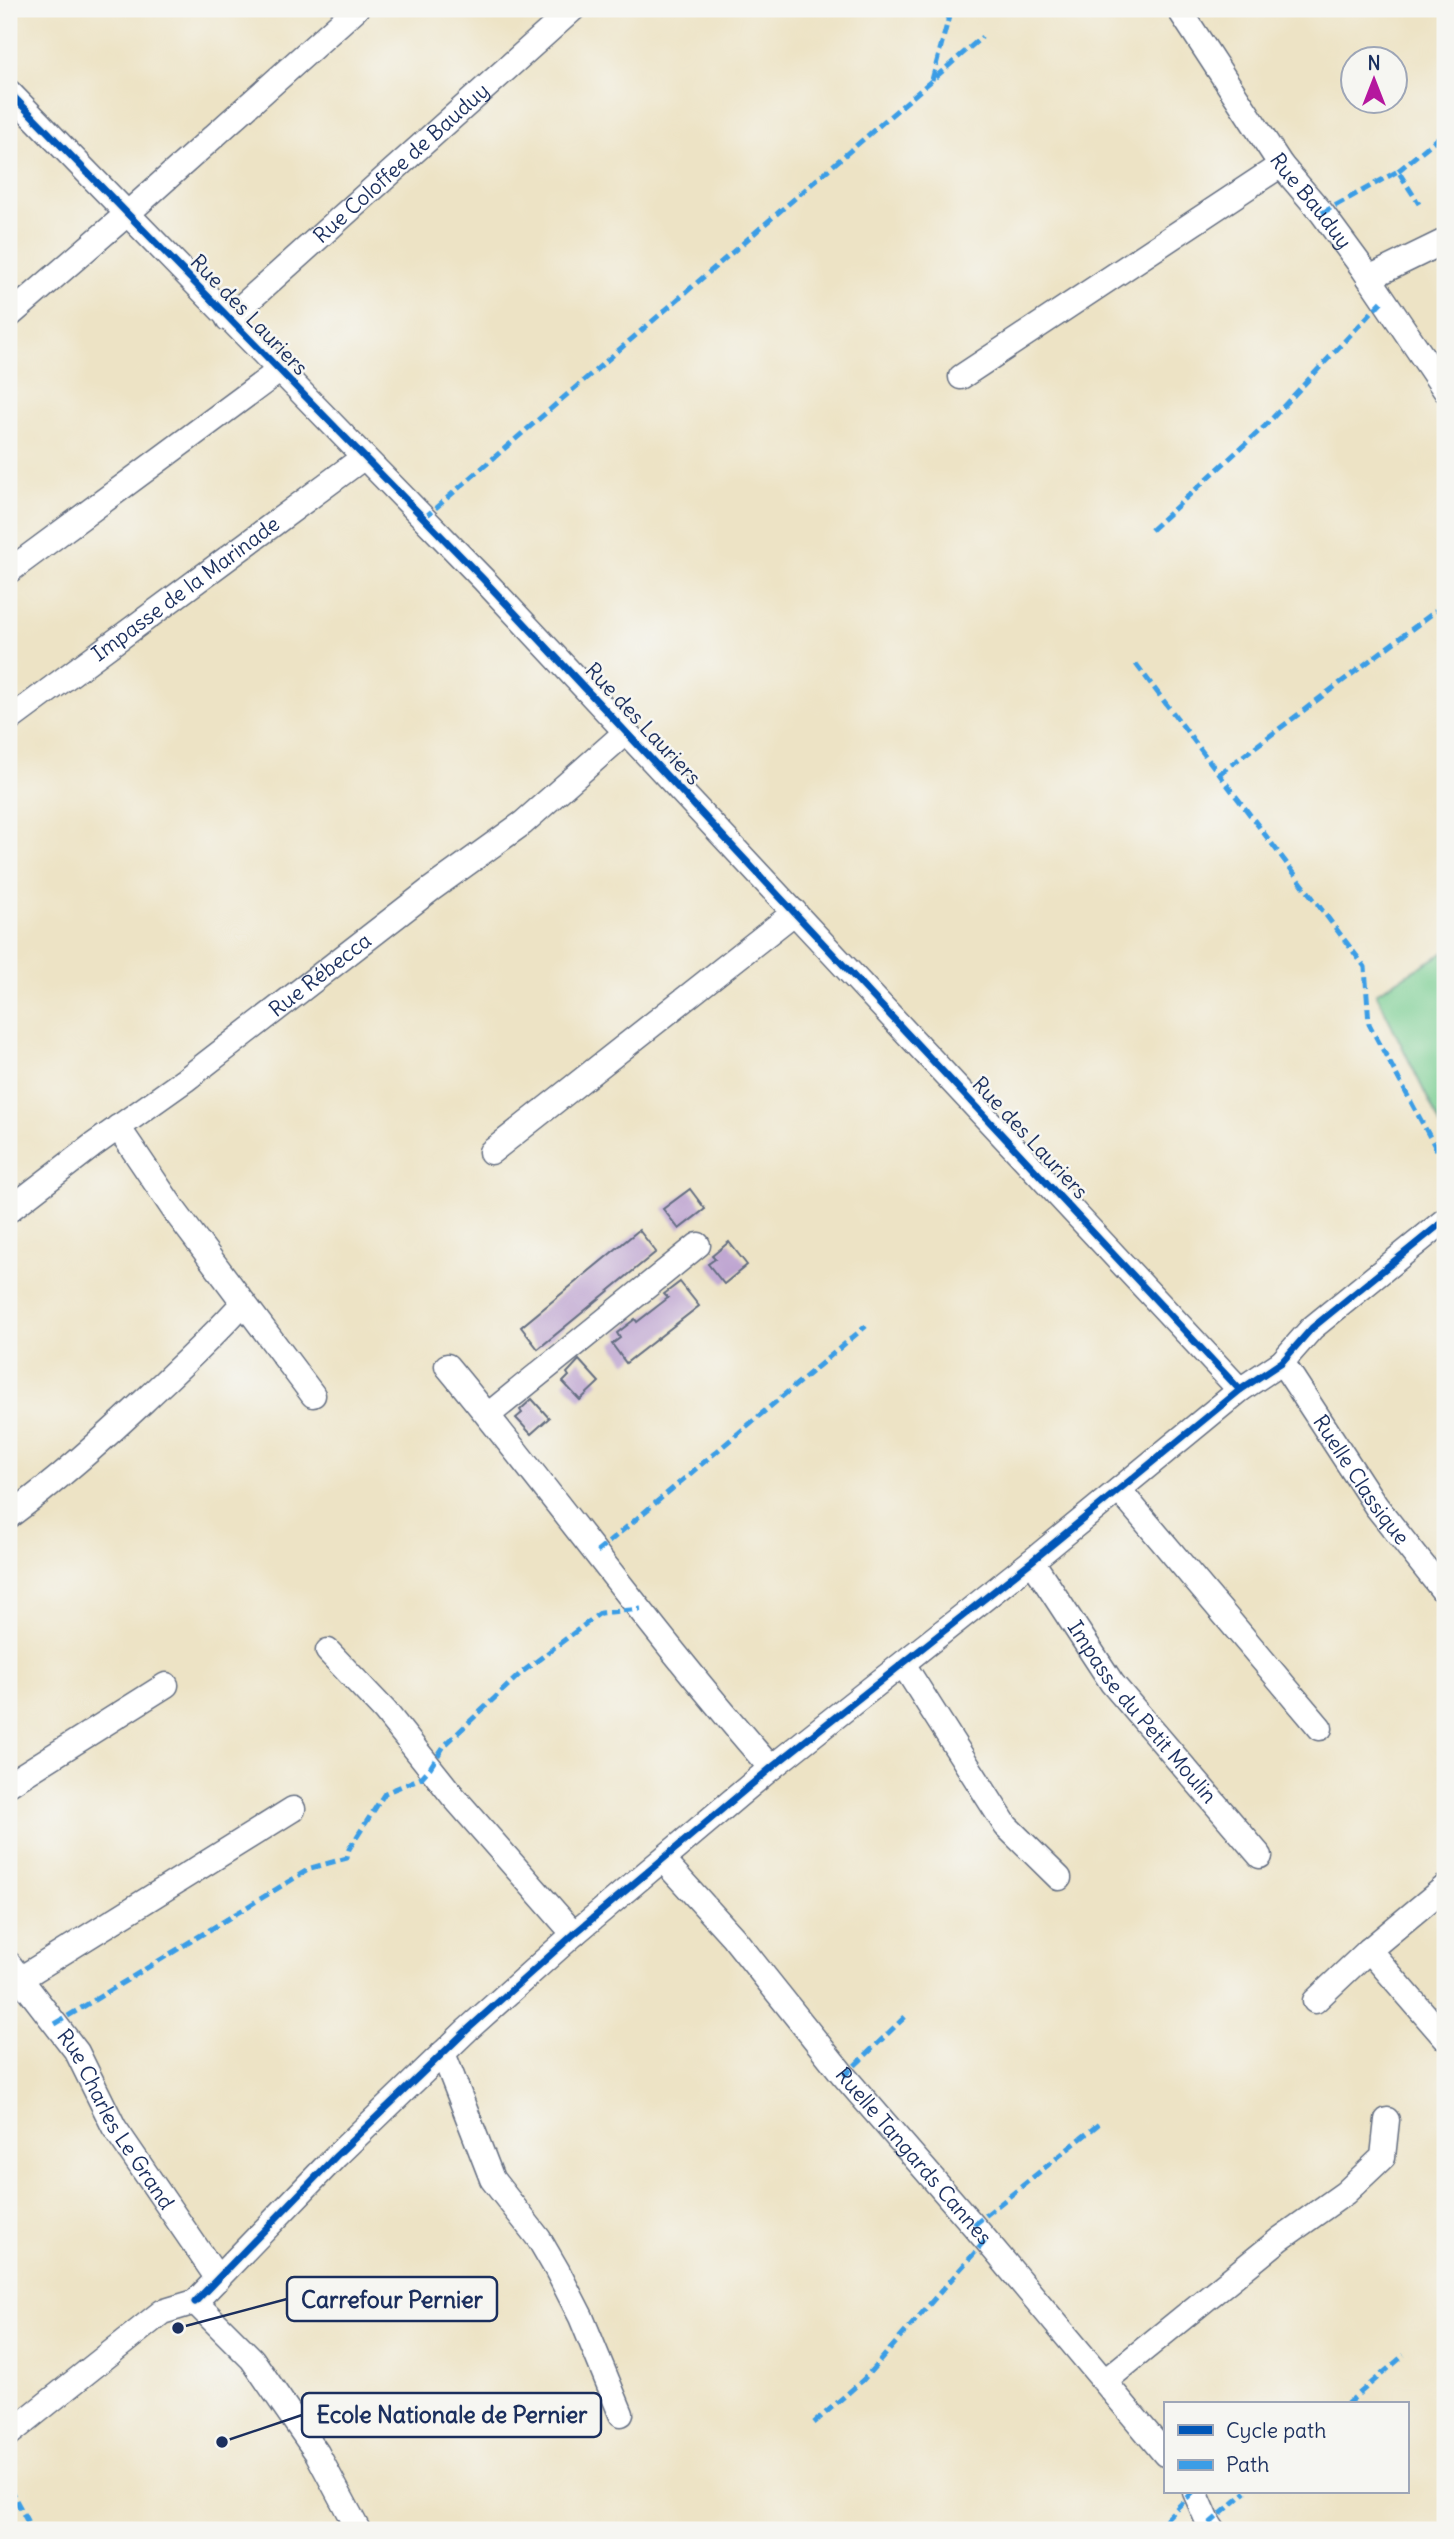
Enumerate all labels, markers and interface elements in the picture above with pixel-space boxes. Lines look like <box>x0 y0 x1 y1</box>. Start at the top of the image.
north arrow <box>1338 46 1408 116</box>
text: N <box>1367 51 1381 75</box>
street label: Rue Coloffee de Bauduy <box>307 77 495 249</box>
street label: Rue Bauduy <box>1264 148 1358 254</box>
street label: Rue des Lauriers <box>185 248 314 381</box>
street label: Impasse de la Marinade <box>86 510 285 667</box>
street label: Rue des Lauriers <box>580 657 707 791</box>
street label: Rue Rébecca <box>263 927 376 1023</box>
street label: Rue des Lauriers <box>967 1071 1094 1205</box>
street label: Ruelle Classique <box>1307 1410 1416 1550</box>
street label: Impasse du Petit Moulin <box>1062 1615 1223 1809</box>
street label: Rue Charles Le Grand <box>51 2023 180 2215</box>
street label: Ruelle Tangards Cannes <box>829 2062 998 2250</box>
callout: Carrefour Pernier <box>287 2277 497 2321</box>
text: Carrefour Pernier <box>301 2285 484 2314</box>
callout: Ecole Nationale de Pernier <box>302 2393 601 2437</box>
text: Ecole Nationale de Pernier <box>317 2400 588 2429</box>
legend <box>1164 2402 1408 2494</box>
text: Cycle path <box>1226 2417 1326 2444</box>
text: Path <box>1226 2451 1269 2478</box>

